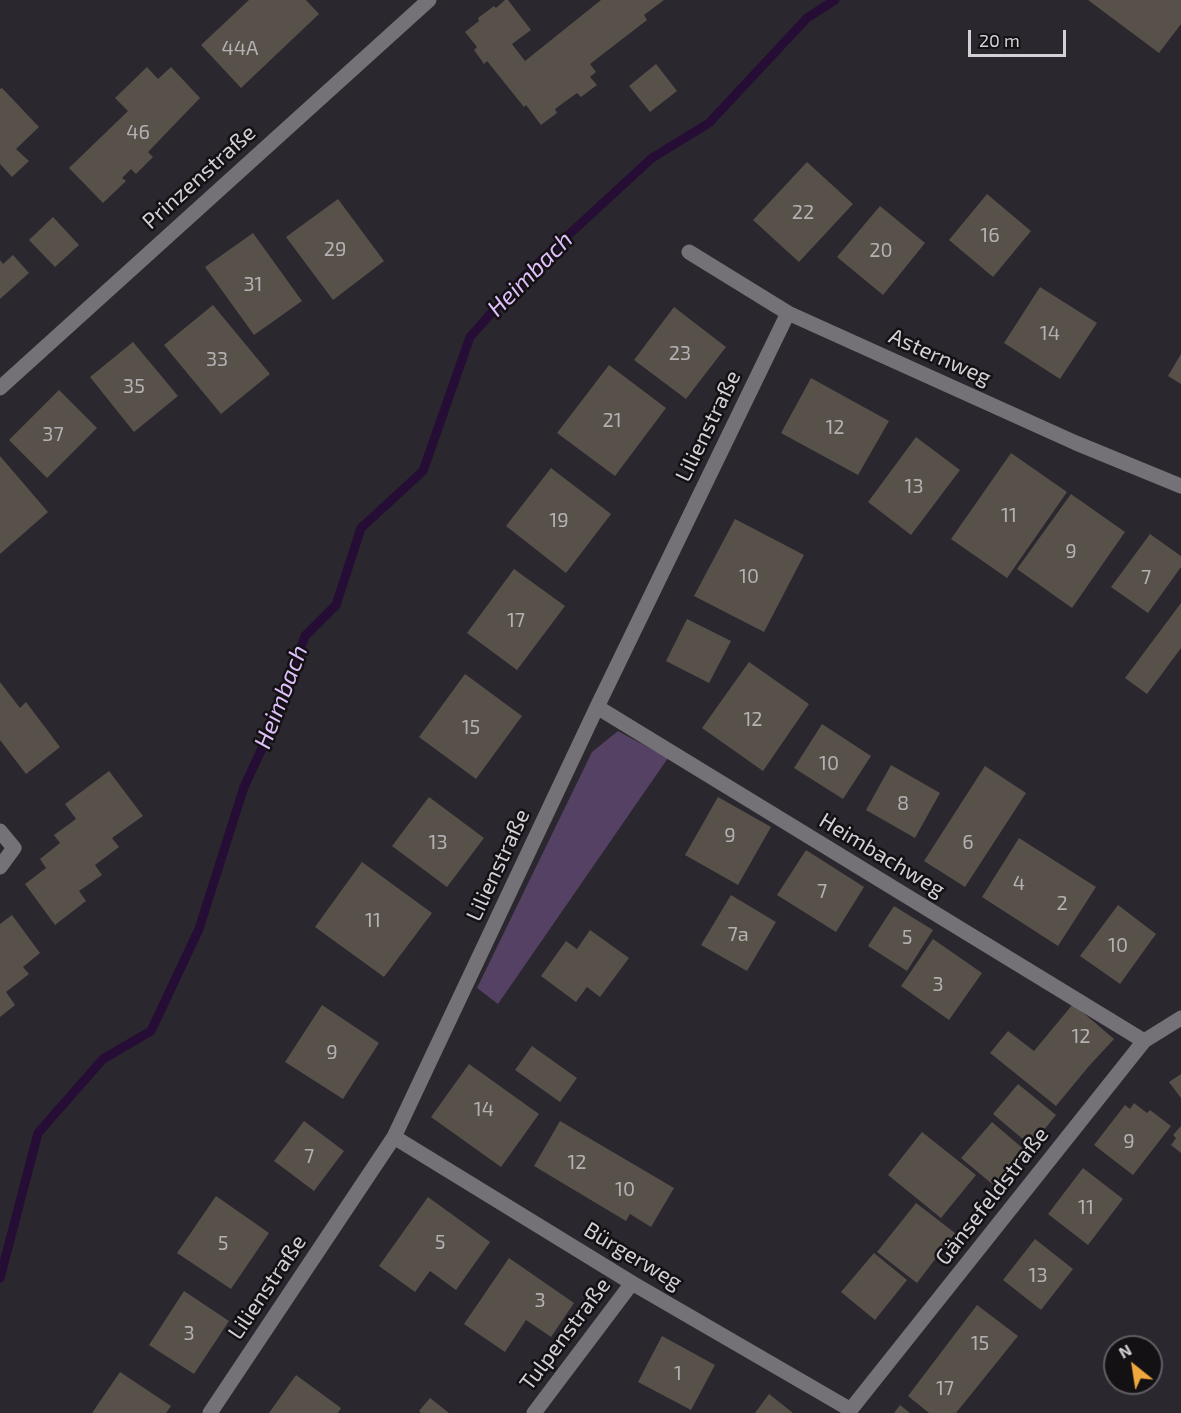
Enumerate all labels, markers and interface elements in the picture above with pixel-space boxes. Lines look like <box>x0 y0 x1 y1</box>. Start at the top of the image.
scale bar <box>971 18 1068 56</box>
text: 20 m <box>979 29 1020 51</box>
house number: 44A <box>221 36 259 60</box>
street label: Prinzenstraße <box>137 119 261 235</box>
house number: 46 <box>126 120 150 144</box>
house number: 22 <box>792 200 814 224</box>
house number: 16 <box>980 223 1000 247</box>
water label: Heimbach <box>481 225 579 323</box>
house number: 29 <box>324 237 346 261</box>
house number: 20 <box>869 238 893 262</box>
house number: 31 <box>243 272 263 296</box>
house number: 14 <box>1040 321 1060 345</box>
street label: Asternweg <box>885 323 995 391</box>
house number: 23 <box>669 341 691 365</box>
house number: 33 <box>206 347 228 371</box>
street label: Lilienstraße <box>670 366 746 486</box>
house number: 35 <box>123 374 145 398</box>
house number: 21 <box>602 408 622 432</box>
house number: 12 <box>825 415 845 439</box>
house number: 37 <box>42 422 64 446</box>
house number: 13 <box>904 474 924 498</box>
house number: 11 <box>1001 503 1017 527</box>
house number: 19 <box>549 508 569 532</box>
house number: 9 <box>1065 539 1077 563</box>
house number: 10 <box>739 564 759 588</box>
house number: 7 <box>1141 565 1151 589</box>
house number: 17 <box>507 608 525 632</box>
water label: Heimbach <box>248 641 314 753</box>
house number: 12 <box>743 707 763 731</box>
house number: 15 <box>462 715 480 739</box>
house number: 10 <box>819 751 839 775</box>
house number: 8 <box>897 791 909 815</box>
street label: Lilienstraße <box>461 805 535 925</box>
street label: Heimbachweg <box>815 807 949 903</box>
house number: 9 <box>724 823 736 847</box>
house number: 13 <box>428 830 448 854</box>
house number: 6 <box>962 830 974 854</box>
house number: 4 <box>1013 871 1025 895</box>
house number: 7 <box>817 879 827 903</box>
house number: 2 <box>1056 891 1068 915</box>
house number: 11 <box>365 908 381 932</box>
house number: 7a <box>727 922 749 946</box>
house number: 5 <box>902 925 912 949</box>
house number: 10 <box>1108 933 1128 957</box>
house number: 3 <box>932 972 944 996</box>
house number: 12 <box>1071 1024 1091 1048</box>
house number: 9 <box>326 1040 338 1064</box>
house number: 14 <box>474 1097 494 1121</box>
street label: Gänsefeldstraße <box>930 1122 1054 1270</box>
house number: 9 <box>1123 1129 1135 1153</box>
house number: 7 <box>304 1144 314 1168</box>
house number: 12 <box>567 1150 587 1174</box>
house number: 10 <box>615 1177 635 1201</box>
house number: 11 <box>1078 1195 1094 1219</box>
street label: Bürgerweg <box>579 1216 687 1296</box>
street label: Lilienstraße <box>222 1230 312 1344</box>
house number: 5 <box>435 1230 445 1254</box>
house number: 5 <box>218 1231 228 1255</box>
house number: 13 <box>1028 1263 1048 1287</box>
street label: Tulpenstraße <box>514 1272 616 1396</box>
house number: 3 <box>534 1288 546 1312</box>
house number: 3 <box>183 1321 195 1345</box>
house number: 15 <box>971 1331 989 1355</box>
north arrow <box>1103 1335 1163 1395</box>
text: N <box>1115 1340 1135 1362</box>
house number: 1 <box>674 1361 682 1385</box>
house number: 17 <box>936 1376 954 1400</box>

